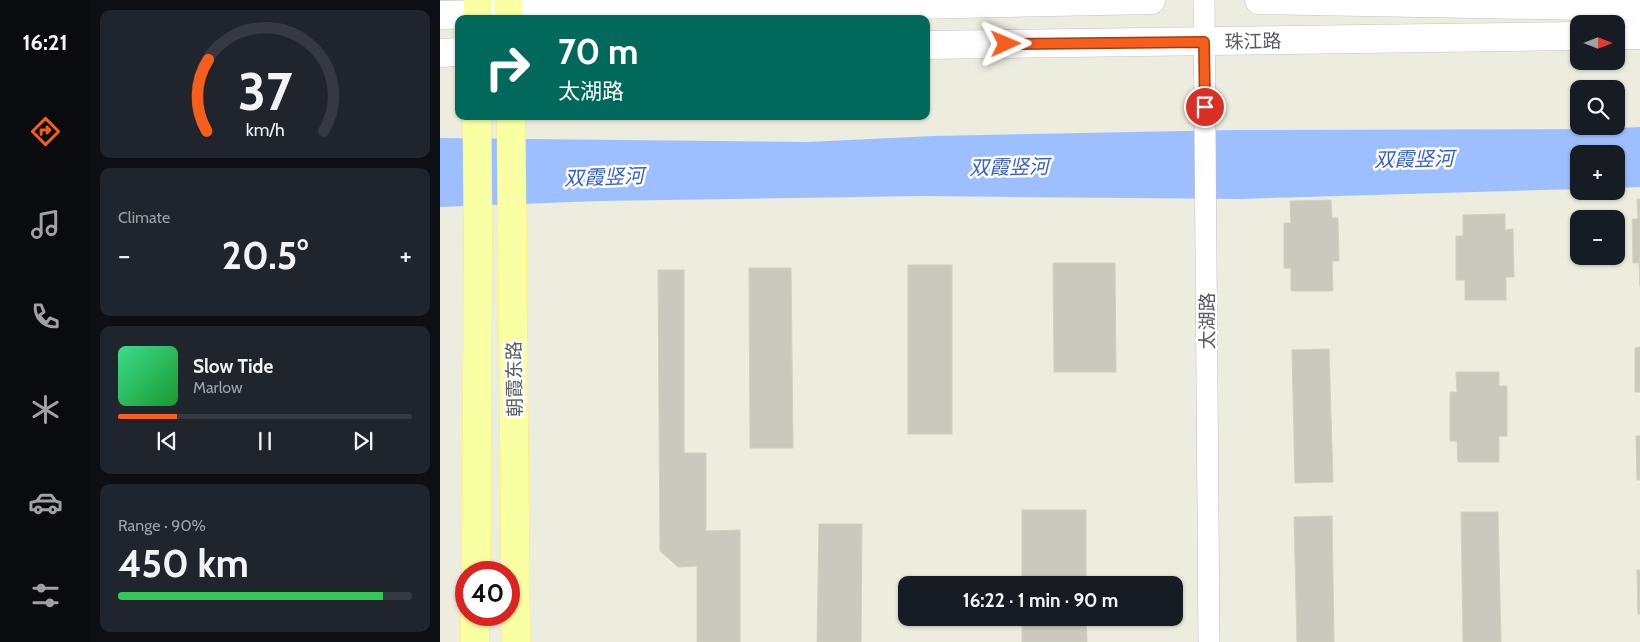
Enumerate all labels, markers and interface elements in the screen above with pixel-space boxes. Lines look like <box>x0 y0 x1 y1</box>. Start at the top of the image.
north arrow <box>1570 15 1625 70</box>
map controls <box>1570 15 1625 265</box>
position arrow <box>979 17 1031 69</box>
text: 16:21 <box>22 29 68 56</box>
text: 70 m <box>558 30 639 73</box>
street label: 珠江路 <box>1224 30 1282 53</box>
icon: right <box>475 35 540 100</box>
text: 37 <box>238 60 293 123</box>
text: 太湖路 <box>558 78 624 105</box>
button: search <box>1570 80 1625 135</box>
pin <box>1184 86 1226 128</box>
icon: arrive <box>1191 93 1219 121</box>
icon: directions <box>28 114 63 149</box>
text: km/h <box>245 119 285 140</box>
button: + <box>1570 145 1625 200</box>
water label: 双霞竖河 <box>1374 146 1458 172</box>
water label: 双霞竖河 <box>969 154 1053 180</box>
water label: 双霞竖河 <box>564 163 648 190</box>
icon: music <box>28 207 63 242</box>
text: Climate <box>118 208 170 227</box>
button: − <box>1570 210 1625 265</box>
text: 20.5° <box>222 232 308 279</box>
text: − <box>118 238 130 272</box>
text: + <box>400 238 412 272</box>
street label: 太湖路 <box>1196 292 1219 350</box>
icon: phone <box>28 299 63 334</box>
street label: 朝霞东路 <box>502 341 527 417</box>
text: Slow Tide <box>193 355 273 378</box>
text: Marlow <box>193 378 243 397</box>
icon: climate <box>28 392 63 427</box>
icon: previous <box>153 427 181 455</box>
icon: pause <box>251 427 279 455</box>
icon: next <box>349 427 377 455</box>
icon: car <box>28 485 63 520</box>
text: Range · 90% <box>118 516 206 535</box>
text: 450 km <box>118 540 249 587</box>
speed limit sign: 40 <box>455 561 520 626</box>
icon: filters <box>28 578 63 613</box>
text: 16:22 · 1 min · 90 m <box>963 589 1118 612</box>

